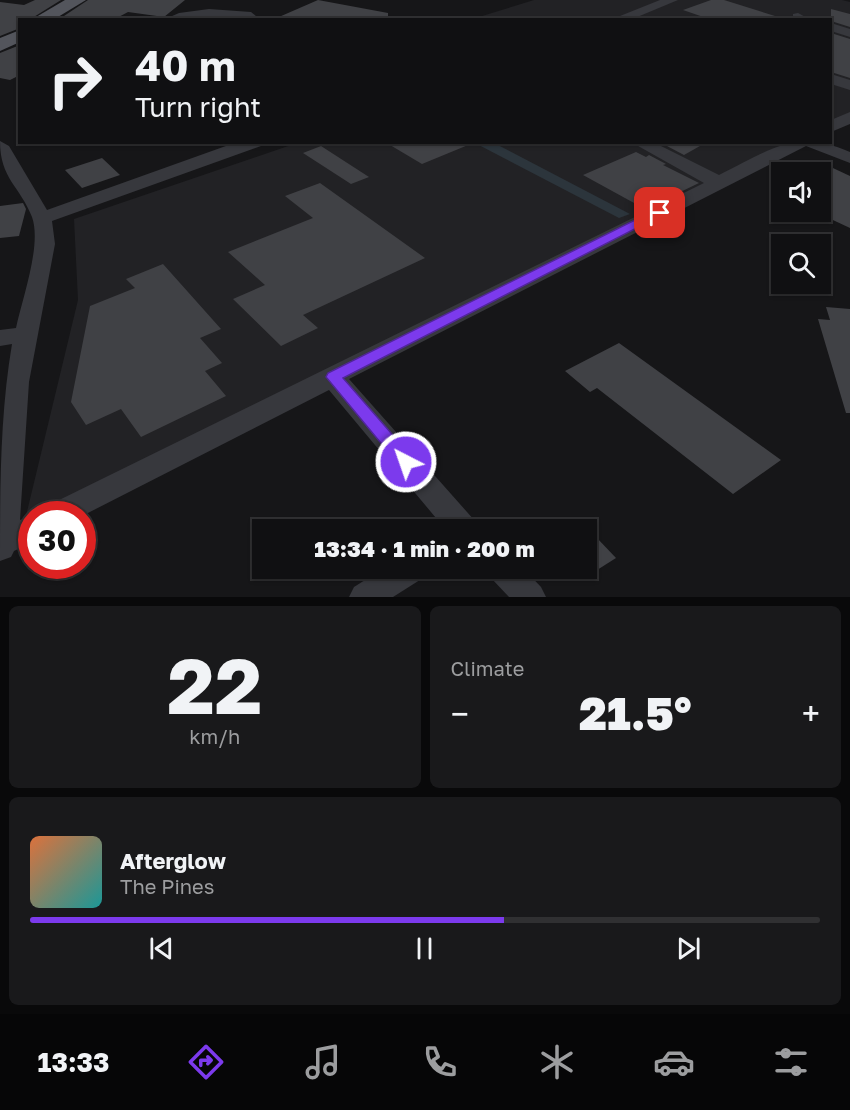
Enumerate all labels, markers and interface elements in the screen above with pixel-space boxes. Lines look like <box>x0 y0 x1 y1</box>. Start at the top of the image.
text: 40 m <box>135 40 236 90</box>
icon: right <box>36 42 114 120</box>
text: Turn right <box>135 91 261 123</box>
map controls <box>771 162 831 294</box>
button: sound <box>771 162 831 222</box>
pin <box>634 187 685 238</box>
icon: arrive <box>643 196 676 229</box>
button: search <box>771 234 831 294</box>
position arrow <box>374 430 438 494</box>
speed limit sign: 30 <box>18 501 96 579</box>
text: 13:34 · 1 min · 200 m <box>314 535 535 562</box>
text: 22 <box>167 638 262 731</box>
text: Climate <box>451 656 524 680</box>
text: 21.5° <box>579 686 691 740</box>
text: − <box>451 694 469 733</box>
text: + <box>802 694 820 733</box>
text: km/h <box>189 724 240 748</box>
text: Afterglow <box>120 847 226 874</box>
text: The Pines <box>120 874 214 898</box>
icon: previous <box>145 932 178 965</box>
icon: pause <box>408 932 441 965</box>
icon: next <box>672 932 705 965</box>
icon: directions <box>185 1041 227 1083</box>
icon: music <box>302 1041 344 1083</box>
icon: phone <box>419 1041 461 1083</box>
icon: climate <box>536 1041 578 1083</box>
icon: car <box>653 1041 695 1083</box>
icon: filters <box>770 1041 812 1083</box>
text: 13:33 <box>38 1046 110 1078</box>

